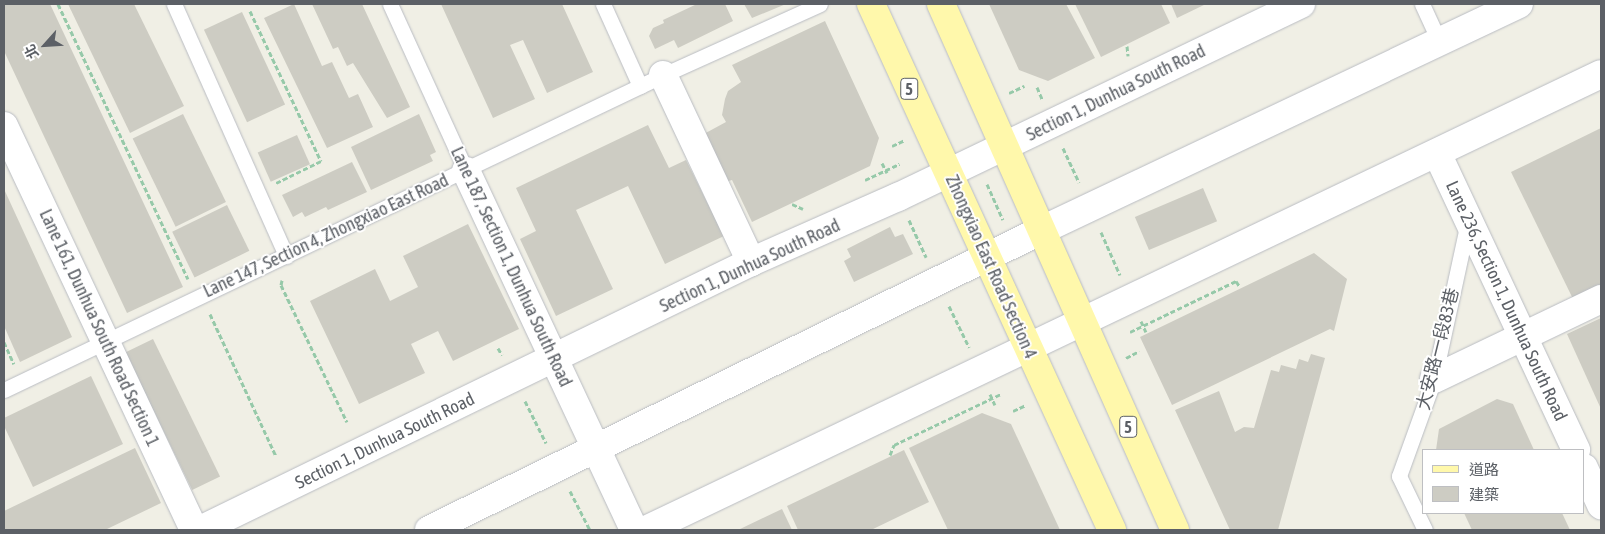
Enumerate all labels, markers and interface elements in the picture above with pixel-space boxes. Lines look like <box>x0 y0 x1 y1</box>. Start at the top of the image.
north arrow <box>20 20 70 70</box>
street label: Section 1, Dunhua South Road <box>1023 40 1209 146</box>
text: 北 <box>21 42 42 61</box>
road number: 5 <box>899 76 919 102</box>
street label: Lane 187, Section 1, Dunhua South Road <box>446 144 576 390</box>
street label: Lane 147, Section 4, Zhongxiao East Road <box>200 170 452 302</box>
street label: Zhongxiao East Road Section 4 <box>941 172 1041 362</box>
street label: Lane 236, Section 1, Dunhua South Road <box>1441 178 1571 424</box>
street label: Lane 161, Dunhua South Road Section 1 <box>34 206 164 450</box>
street label: Section 1, Dunhua South Road <box>656 215 844 317</box>
street label: 大安路一段83巷 <box>1412 286 1464 412</box>
street label: Section 1, Dunhua South Road <box>292 388 478 494</box>
road number: 5 <box>1118 414 1138 441</box>
legend <box>1422 449 1585 514</box>
text: 道路 <box>1469 461 1499 478</box>
text: 建築 <box>1469 486 1499 503</box>

